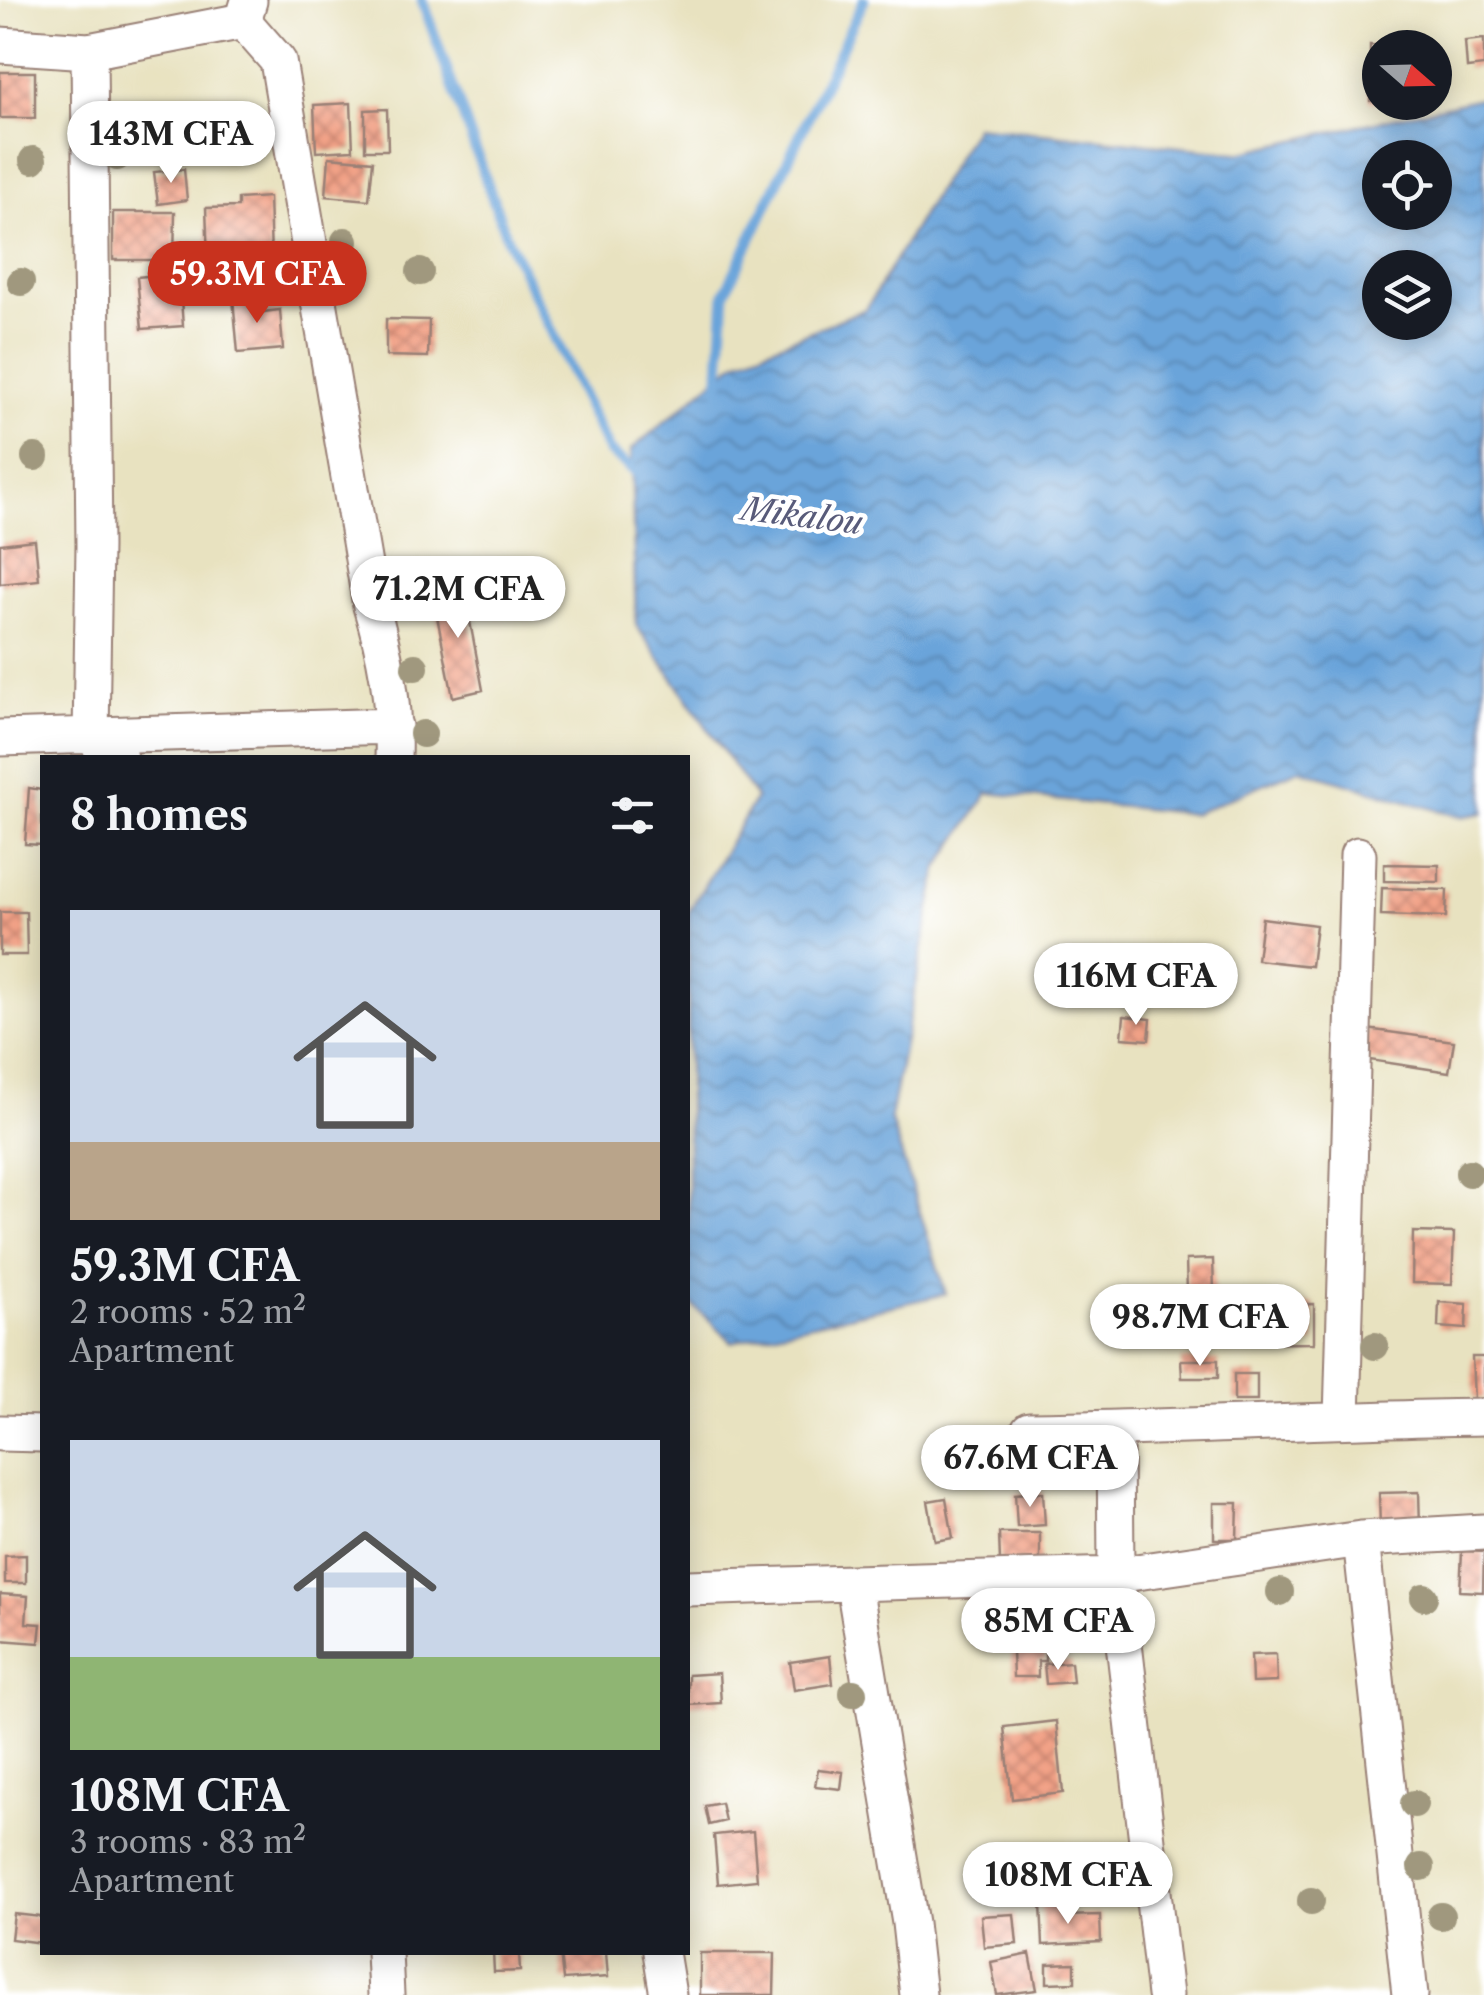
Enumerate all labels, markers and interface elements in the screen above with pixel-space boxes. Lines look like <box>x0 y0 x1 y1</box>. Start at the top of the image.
north arrow <box>1362 30 1452 120</box>
map controls <box>1362 30 1452 340</box>
pin: 143M CFA <box>68 101 274 186</box>
text: 143M CFA <box>89 114 253 153</box>
button: locate <box>1362 140 1452 230</box>
pin: 59.3M CFA <box>143 241 371 326</box>
button: layers <box>1362 250 1452 340</box>
text: 59.3M CFA <box>170 254 344 293</box>
water label: Mikalou <box>736 488 865 542</box>
pin: 71.2M CFA <box>344 556 572 641</box>
text: 71.2M CFA <box>372 569 544 608</box>
icon: filters <box>605 788 660 843</box>
text: 8 homes <box>70 789 248 841</box>
pin: 116M CFA <box>1033 943 1239 1028</box>
text: 116M CFA <box>1056 956 1216 995</box>
icon: home <box>275 975 455 1155</box>
text: 59.3M CFA <box>70 1240 299 1292</box>
pin: 98.7M CFA <box>1086 1284 1314 1369</box>
text: 2 rooms · 52 m² <box>70 1292 306 1331</box>
text: 98.7M CFA <box>1112 1297 1288 1336</box>
text: Apartment <box>70 1331 234 1370</box>
pin: 67.6M CFA <box>916 1425 1144 1510</box>
text: 67.6M CFA <box>943 1438 1117 1477</box>
icon: home <box>275 1505 455 1685</box>
pin: 85M CFA <box>966 1588 1150 1673</box>
text: 85M CFA <box>983 1601 1133 1640</box>
text: 108M CFA <box>70 1770 288 1822</box>
text: 3 rooms · 83 m² <box>70 1822 306 1861</box>
pin: 108M CFA <box>965 1842 1171 1927</box>
text: 108M CFA <box>985 1855 1151 1894</box>
text: Apartment <box>70 1861 234 1900</box>

